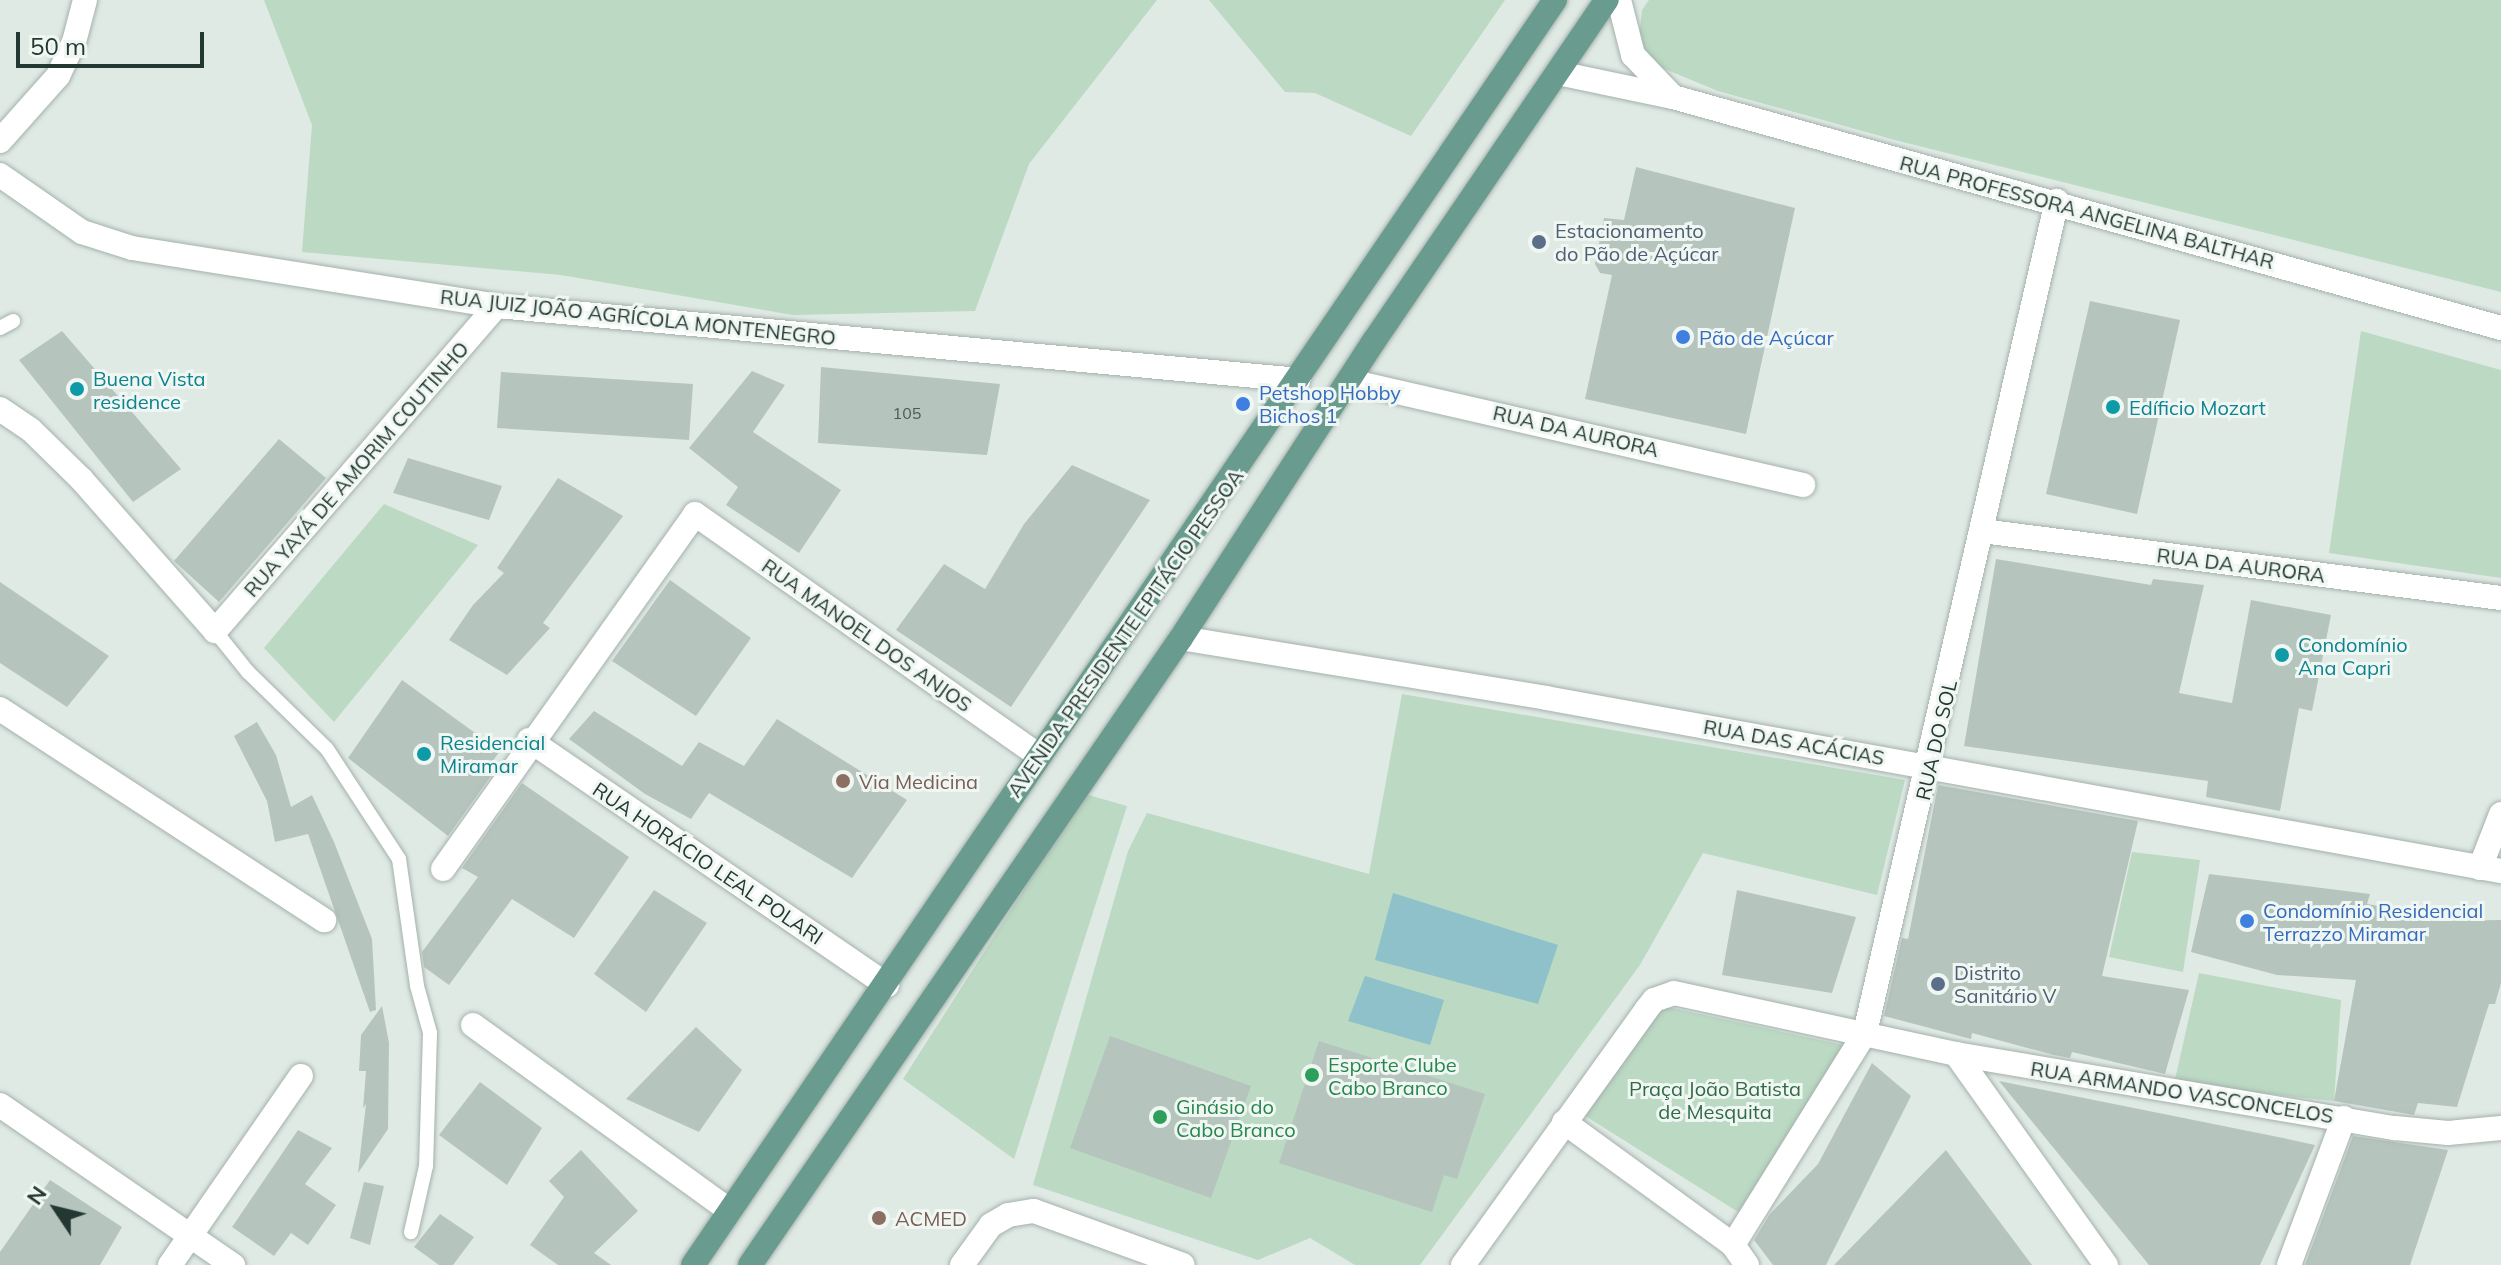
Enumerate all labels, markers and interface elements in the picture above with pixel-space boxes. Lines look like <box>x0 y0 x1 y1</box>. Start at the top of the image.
scale bar <box>20 16 208 66</box>
text: 50 m <box>30 31 86 61</box>
street label: RUA PROFESSORA ANGELINA BALTHAR <box>1897 150 2277 274</box>
place label: Estacionamento do Pão de Açúcar <box>1555 218 1719 265</box>
marker: Estacionamento do Pão de Açúcar <box>1530 233 1548 251</box>
street label: RUA JUIZ JOÃO AGRÍCOLA MONTENEGRO <box>439 284 837 350</box>
place label: Pão de Açúcar <box>1699 325 1834 349</box>
marker: Pão de Açúcar <box>1674 328 1692 346</box>
street label: RUA YAYÁ DE AMORIM COUTINHO <box>239 337 473 601</box>
place label: Buena Vista residence <box>93 366 205 413</box>
marker: Buena Vista residence <box>68 380 86 398</box>
place label: Petshop Hobby Bichos 1 <box>1259 380 1401 427</box>
marker: Petshop Hobby Bichos 1 <box>1234 395 1252 413</box>
place label: Edíficio Mozart <box>2129 395 2266 419</box>
marker: Edíficio Mozart <box>2104 398 2122 416</box>
street label: RUA DA AURORA <box>1491 400 1661 462</box>
house number: 105 <box>893 403 921 423</box>
street label: AVENIDA PRESIDENTE EPITÁCIO PESSOA <box>1002 464 1248 802</box>
street label: RUA DA AURORA <box>2155 543 2327 587</box>
street label: RUA MANOEL DOS ANJOS <box>757 553 977 717</box>
place label: Condomínio Ana Capri <box>2298 632 2408 679</box>
marker: Condomínio Ana Capri <box>2273 646 2291 664</box>
street label: RUA DO SOL <box>1911 678 1961 802</box>
street label: RUA DAS ACÁCIAS <box>1702 714 1886 770</box>
place label: Residencial Miramar <box>440 730 545 777</box>
marker: Residencial Miramar <box>415 745 433 763</box>
place label: Via Medicina <box>859 769 978 793</box>
marker: Via Medicina <box>834 772 852 790</box>
street label: RUA HORÁCIO LEAL POLARI <box>588 777 828 949</box>
place label: Condomínio Residencial Terrazzo Miramar <box>2263 898 2483 945</box>
marker: Condomínio Residencial Terrazzo Miramar <box>2238 912 2256 930</box>
place label: Distrito Sanitário V <box>1954 960 2057 1007</box>
marker: Distrito Sanitário V <box>1929 975 1947 993</box>
place label: Esporte Clube Cabo Branco <box>1328 1052 1457 1099</box>
street label: RUA ARMANDO VASCONCELOS <box>2029 1056 2335 1128</box>
marker: Esporte Clube Cabo Branco <box>1303 1066 1321 1084</box>
park label: Praça João Batista de Mesquita <box>1629 1077 1801 1124</box>
place label: Ginásio do Cabo Branco <box>1176 1094 1296 1141</box>
marker: Ginásio do Cabo Branco <box>1151 1108 1169 1126</box>
north arrow <box>16 1169 96 1249</box>
text: N <box>20 1180 53 1210</box>
place label: ACMED <box>895 1206 967 1230</box>
marker: ACMED <box>870 1209 888 1227</box>

